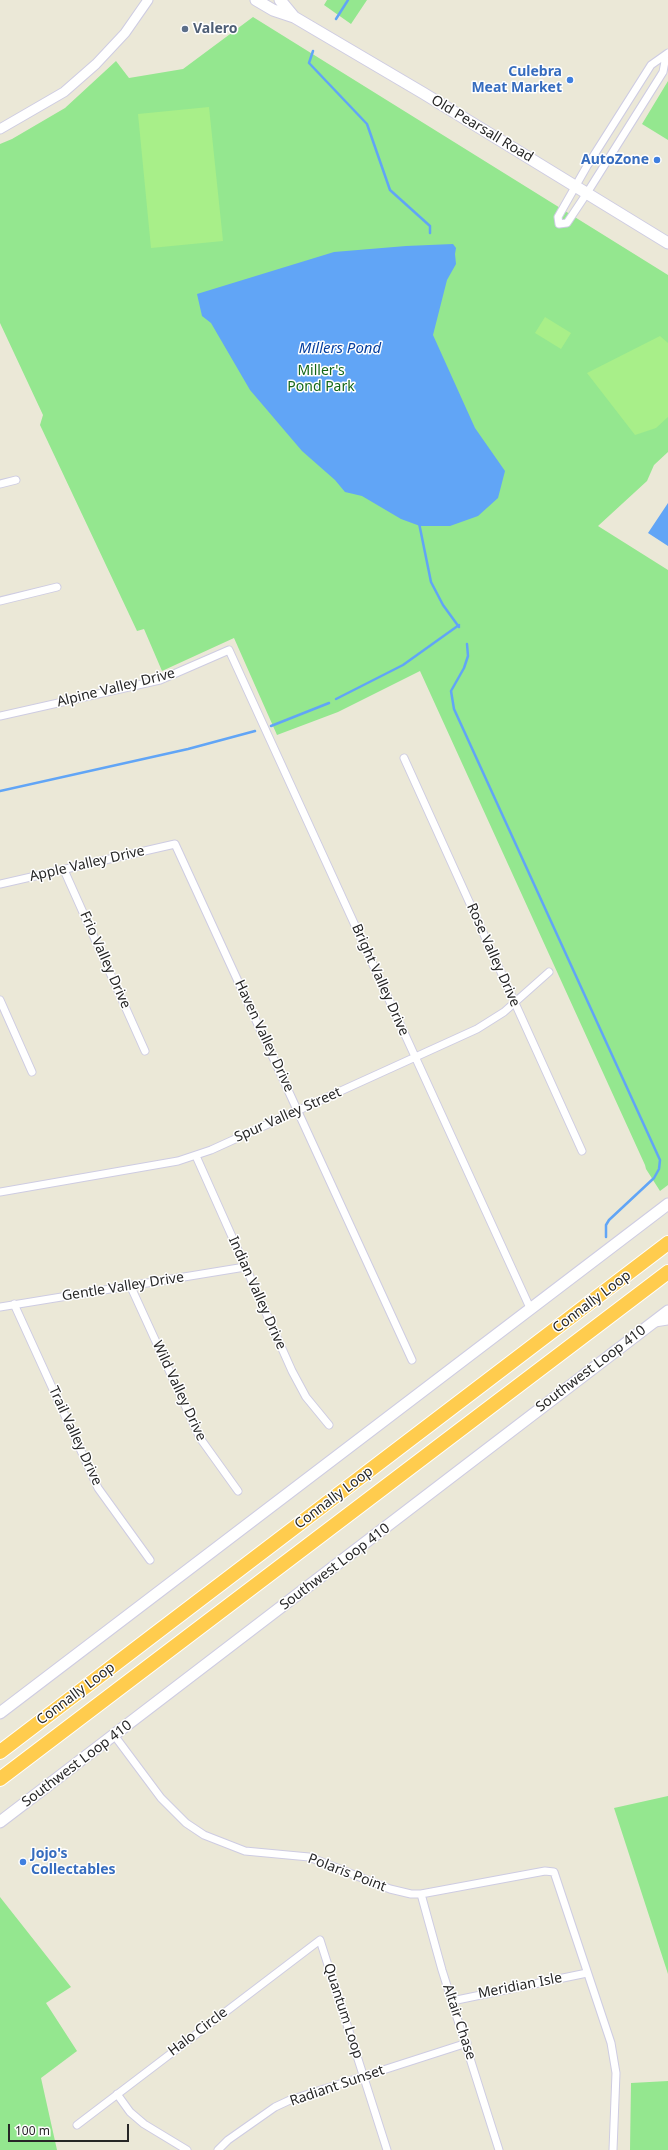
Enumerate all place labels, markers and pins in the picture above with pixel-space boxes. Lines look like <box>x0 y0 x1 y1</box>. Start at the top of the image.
place label: Valero <box>193 21 237 37</box>
marker: Valero <box>180 24 190 34</box>
place label: Culebra Meat Market <box>471 64 562 96</box>
marker: Culebra Meat Market <box>565 75 575 85</box>
place label: AutoZone <box>581 152 649 168</box>
marker: AutoZone <box>652 155 662 165</box>
place label: Jojo's Collectables <box>31 1846 116 1878</box>
marker: Jojo's Collectables <box>18 1857 28 1867</box>

